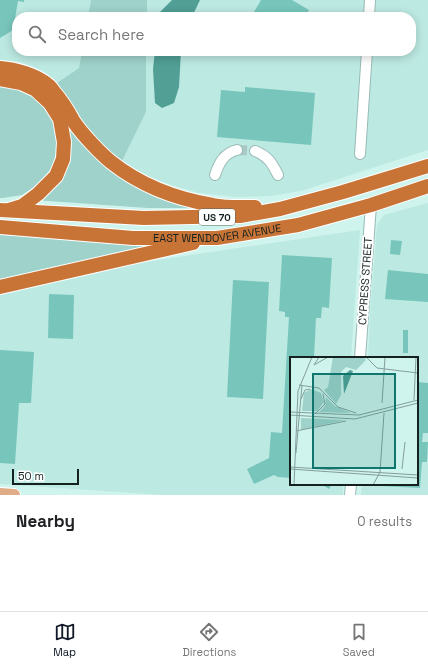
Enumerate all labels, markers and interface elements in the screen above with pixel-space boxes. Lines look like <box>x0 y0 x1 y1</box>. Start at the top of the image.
search box <box>12 12 416 56</box>
icon: search <box>26 23 48 45</box>
text: Search here <box>58 25 144 44</box>
road number: US 70 <box>199 209 235 225</box>
street label: EAST WENDOVER AVENUE <box>153 221 282 245</box>
street label: CYPRESS STREET <box>355 236 375 326</box>
inset map <box>290 357 418 485</box>
scale bar <box>12 467 79 486</box>
text: 50 m <box>18 469 44 483</box>
text: Nearby <box>16 510 75 532</box>
text: 0 results <box>357 513 412 530</box>
tab: Map <box>53 621 76 659</box>
tab: Directions <box>182 621 236 659</box>
tab: Saved <box>343 621 375 659</box>

